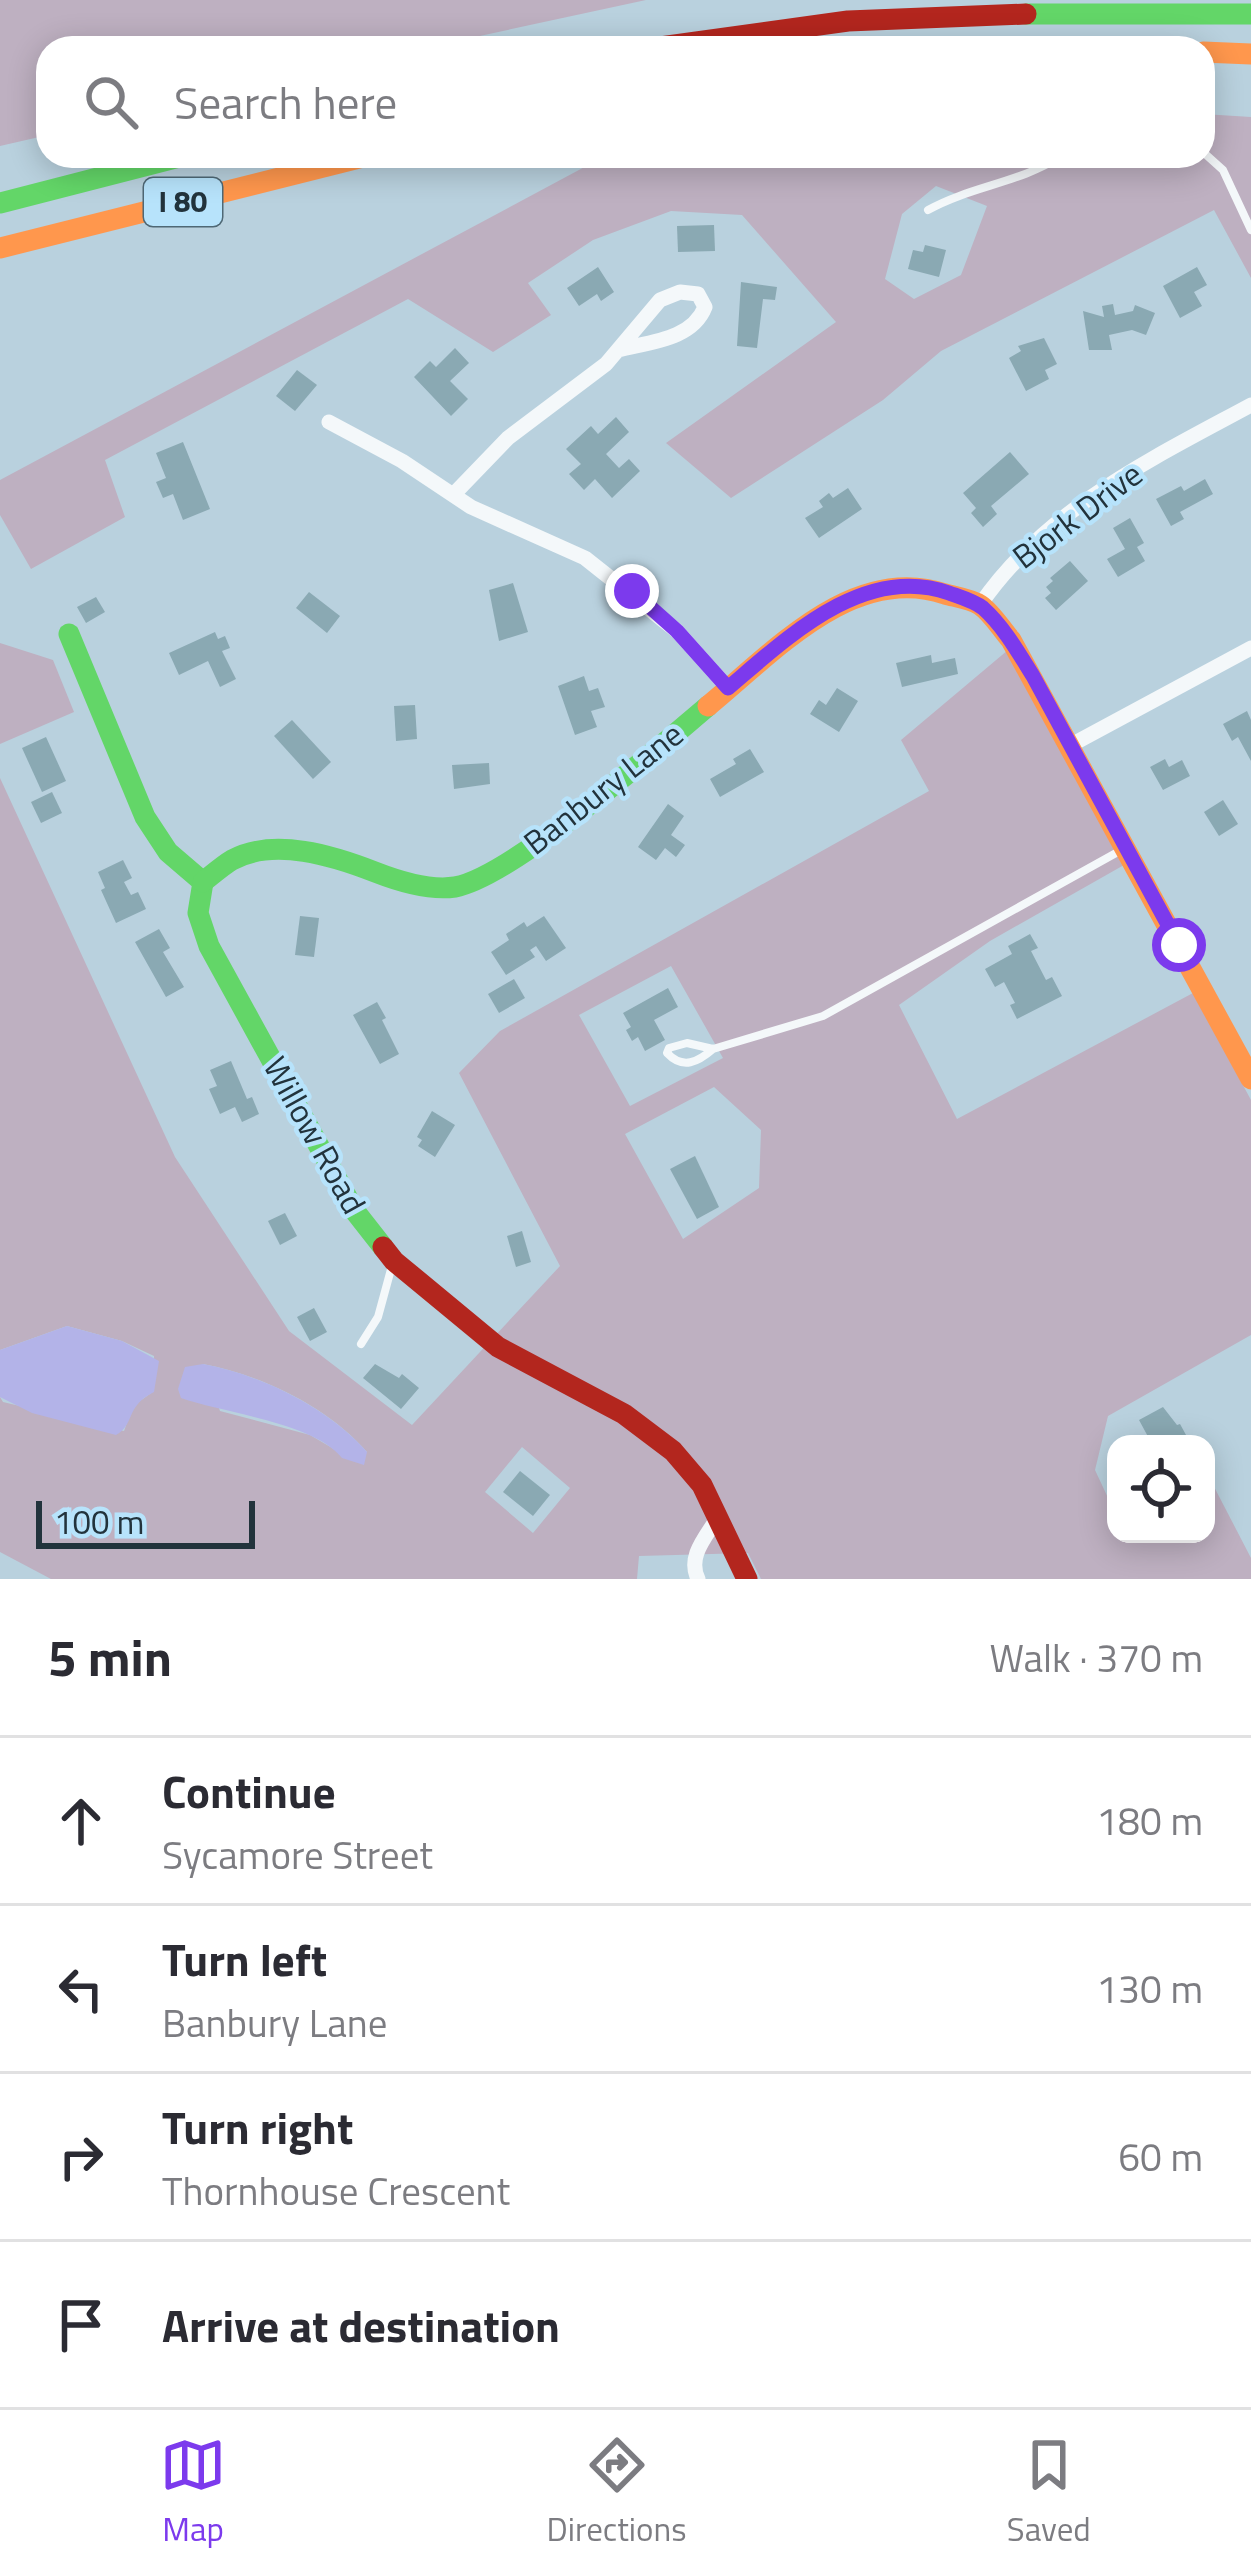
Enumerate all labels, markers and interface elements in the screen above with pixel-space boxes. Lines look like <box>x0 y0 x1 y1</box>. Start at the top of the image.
search box <box>36 36 1215 168</box>
text: Search here <box>174 68 397 136</box>
icon: search <box>78 69 144 135</box>
road number: I 80 <box>144 178 222 226</box>
street label: Bjork Drive <box>1001 449 1153 581</box>
route end <box>605 564 659 618</box>
street label: Banbury Lane <box>512 710 694 866</box>
route start <box>1152 918 1206 972</box>
street label: Willow Road <box>251 1047 379 1223</box>
map controls <box>1107 1435 1215 1543</box>
button: locate <box>1107 1435 1215 1543</box>
scale bar <box>36 1495 255 1548</box>
text: 100 m <box>54 1497 144 1547</box>
text: 5 min <box>48 1618 172 1696</box>
text: Walk · 370 m <box>989 1628 1203 1687</box>
text: Continue <box>162 1757 336 1825</box>
icon: ahead <box>48 1788 114 1854</box>
text: 180 m <box>1096 1791 1203 1850</box>
text: Sycamore Street <box>162 1825 433 1884</box>
text: Turn left <box>162 1925 327 1993</box>
icon: left <box>48 1956 114 2022</box>
text: 130 m <box>1096 1959 1203 2018</box>
text: Banbury Lane <box>162 1993 388 2052</box>
text: Turn right <box>162 2093 353 2161</box>
icon: right <box>48 2124 114 2190</box>
text: 60 m <box>1118 2127 1203 2186</box>
text: Thornhouse Crescent <box>162 2161 510 2220</box>
text: Arrive at destination <box>162 2291 560 2359</box>
icon: arrive <box>48 2292 114 2358</box>
tab: Map <box>160 2432 226 2554</box>
tab: Directions <box>547 2432 686 2554</box>
tab: Saved <box>1007 2432 1091 2554</box>

